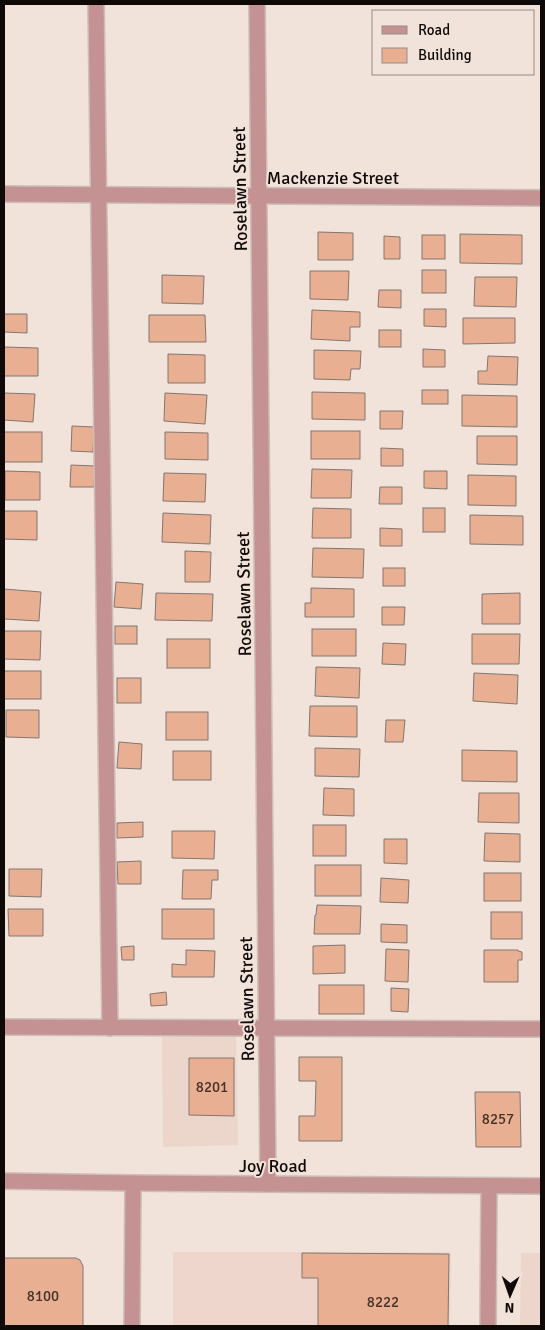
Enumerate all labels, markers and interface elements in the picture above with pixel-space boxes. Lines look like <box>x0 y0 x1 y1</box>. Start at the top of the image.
legend <box>372 10 535 75</box>
text: Road <box>418 21 450 39</box>
text: Building <box>418 46 472 64</box>
street label: Roselawn Street <box>228 126 252 252</box>
street label: Mackenzie Street <box>267 167 399 189</box>
street label: Roselawn Street <box>232 531 256 657</box>
street label: Roselawn Street <box>235 936 259 1062</box>
house number: 8201 <box>196 1078 228 1096</box>
house number: 8257 <box>482 1110 514 1128</box>
street label: Joy Road <box>239 1155 307 1177</box>
north arrow <box>485 1270 535 1320</box>
house number: 8100 <box>27 1287 59 1305</box>
house number: 8222 <box>367 1293 399 1311</box>
text: N <box>504 1299 515 1316</box>

